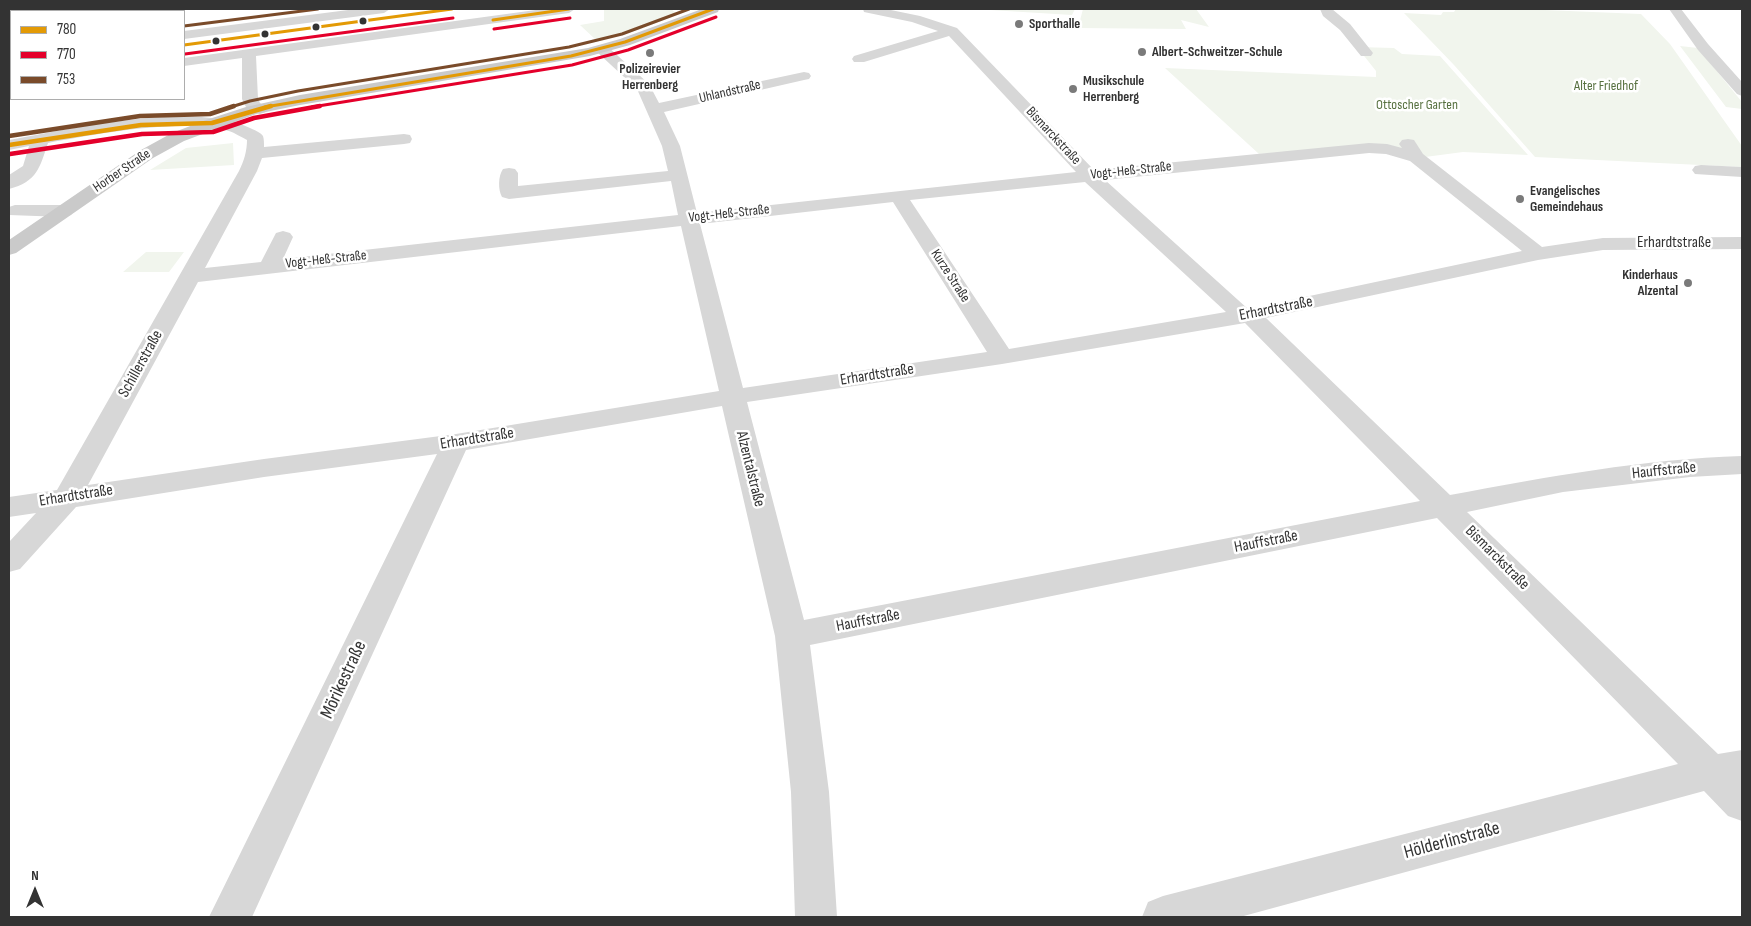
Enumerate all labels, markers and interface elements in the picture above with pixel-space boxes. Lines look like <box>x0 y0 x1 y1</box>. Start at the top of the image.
legend <box>10 10 185 100</box>
unlabelled marker <box>358 16 368 26</box>
place label: Sporthalle <box>1029 16 1080 32</box>
marker: Sporthalle <box>1013 18 1025 30</box>
text: 780 <box>57 20 76 39</box>
unlabelled marker <box>311 22 321 32</box>
unlabelled marker <box>260 29 270 39</box>
unlabelled marker <box>211 36 221 46</box>
place label: Albert-Schweitzer-Schule <box>1152 44 1283 60</box>
text: 770 <box>57 45 76 64</box>
marker: Albert-Schweitzer-Schule <box>1136 46 1148 58</box>
marker: Polizeirevier Herrenberg <box>644 47 656 59</box>
place label: Polizeirevier Herrenberg <box>619 61 681 94</box>
text: 753 <box>57 70 75 89</box>
place label: Musikschule Herrenberg <box>1083 73 1144 105</box>
street label: Uhlandstraße <box>698 77 762 107</box>
park label: Alter Friedhof <box>1574 78 1638 94</box>
marker: Musikschule Herrenberg <box>1067 83 1079 95</box>
park label: Ottoscher Garten <box>1376 97 1458 113</box>
street label: Bismarckstraße <box>1022 104 1084 168</box>
street label: Horber Straße <box>90 146 154 196</box>
street label: Vogt-Heß-Straße <box>1090 158 1172 184</box>
place label: Evangelisches Gemeindehaus <box>1530 183 1603 216</box>
marker: Evangelisches Gemeindehaus <box>1514 193 1526 205</box>
street label: Vogt-Heß-Straße <box>688 201 770 227</box>
street label: Erhardtstraße <box>1637 233 1711 253</box>
street label: Kurze Straße <box>927 246 973 306</box>
street label: Vogt-Heß-Straße <box>285 247 367 273</box>
place label: Kinderhaus Alzental <box>1622 267 1678 300</box>
marker: Kinderhaus Alzental <box>1682 277 1694 289</box>
street label: Erhardtstraße <box>1238 292 1314 326</box>
street label: Schillerstraße <box>115 327 167 401</box>
street label: Erhardtstraße <box>839 360 915 390</box>
street label: Erhardtstraße <box>439 424 515 454</box>
street label: Alzentalstraße <box>731 429 769 509</box>
street label: Hauffstraße <box>1631 458 1697 484</box>
street label: Erhardtstraße <box>38 481 114 511</box>
street label: Bismarckstraße <box>1461 522 1533 594</box>
street label: Hauffstraße <box>1233 526 1299 558</box>
street label: Hauffstraße <box>835 605 901 637</box>
street label: Mörikestraße <box>316 637 372 723</box>
street label: Hölderlinstraße <box>1402 817 1502 865</box>
north arrow <box>10 866 60 916</box>
text: N <box>31 867 39 884</box>

